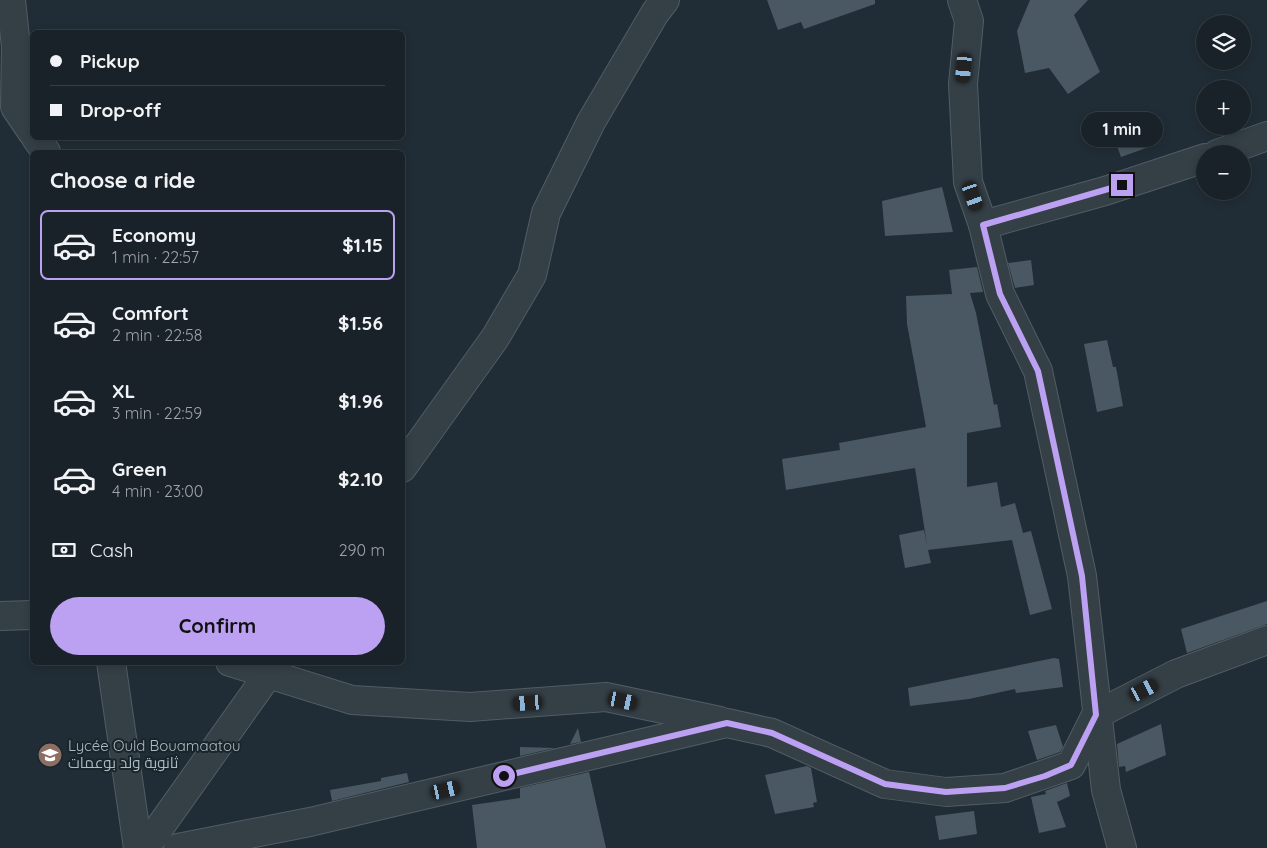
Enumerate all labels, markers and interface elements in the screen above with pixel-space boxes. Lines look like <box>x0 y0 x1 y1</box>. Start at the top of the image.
map controls <box>1196 15 1251 200</box>
button: layers <box>1196 15 1251 70</box>
text: Pickup <box>80 49 140 73</box>
car <box>955 52 972 84</box>
button: + <box>1196 80 1251 135</box>
text: Drop-off <box>80 98 161 122</box>
callout: 1 min <box>1081 112 1163 148</box>
text: 1 min <box>1103 119 1141 139</box>
button: − <box>1196 145 1251 200</box>
text: Choose a ride <box>50 166 195 194</box>
route end <box>1111 174 1133 196</box>
car <box>961 179 984 213</box>
icon: car <box>52 223 97 268</box>
text: Economy <box>112 223 196 247</box>
text: $1.15 <box>342 233 383 257</box>
text: 1 min · 22:57 <box>112 247 199 267</box>
icon: car <box>52 301 97 346</box>
text: Comfort <box>112 301 189 325</box>
text: $1.56 <box>338 311 383 335</box>
text: 2 min · 22:58 <box>112 325 202 345</box>
icon: car <box>52 379 97 424</box>
text: XL <box>112 379 135 403</box>
text: $1.96 <box>338 389 383 413</box>
text: 3 min · 22:59 <box>112 403 202 423</box>
icon: car <box>52 457 97 502</box>
text: Green <box>112 457 167 481</box>
text: $2.10 <box>338 467 383 491</box>
text: 4 min · 23:00 <box>112 481 203 501</box>
icon: cash <box>50 536 78 564</box>
text: Cash <box>90 538 134 562</box>
text: 290 m <box>339 540 385 560</box>
button: Confirm <box>50 597 385 655</box>
car <box>1127 677 1160 703</box>
car <box>606 691 639 711</box>
car <box>512 694 543 712</box>
place label: Lycée Ould Bouamaatou ثانوية ولد بوعمات <box>68 736 240 772</box>
school or university icon: Lycée Ould Bouamaatou ثانوية ولد بوعمات <box>37 742 63 768</box>
route start <box>493 765 515 787</box>
car <box>429 779 462 801</box>

